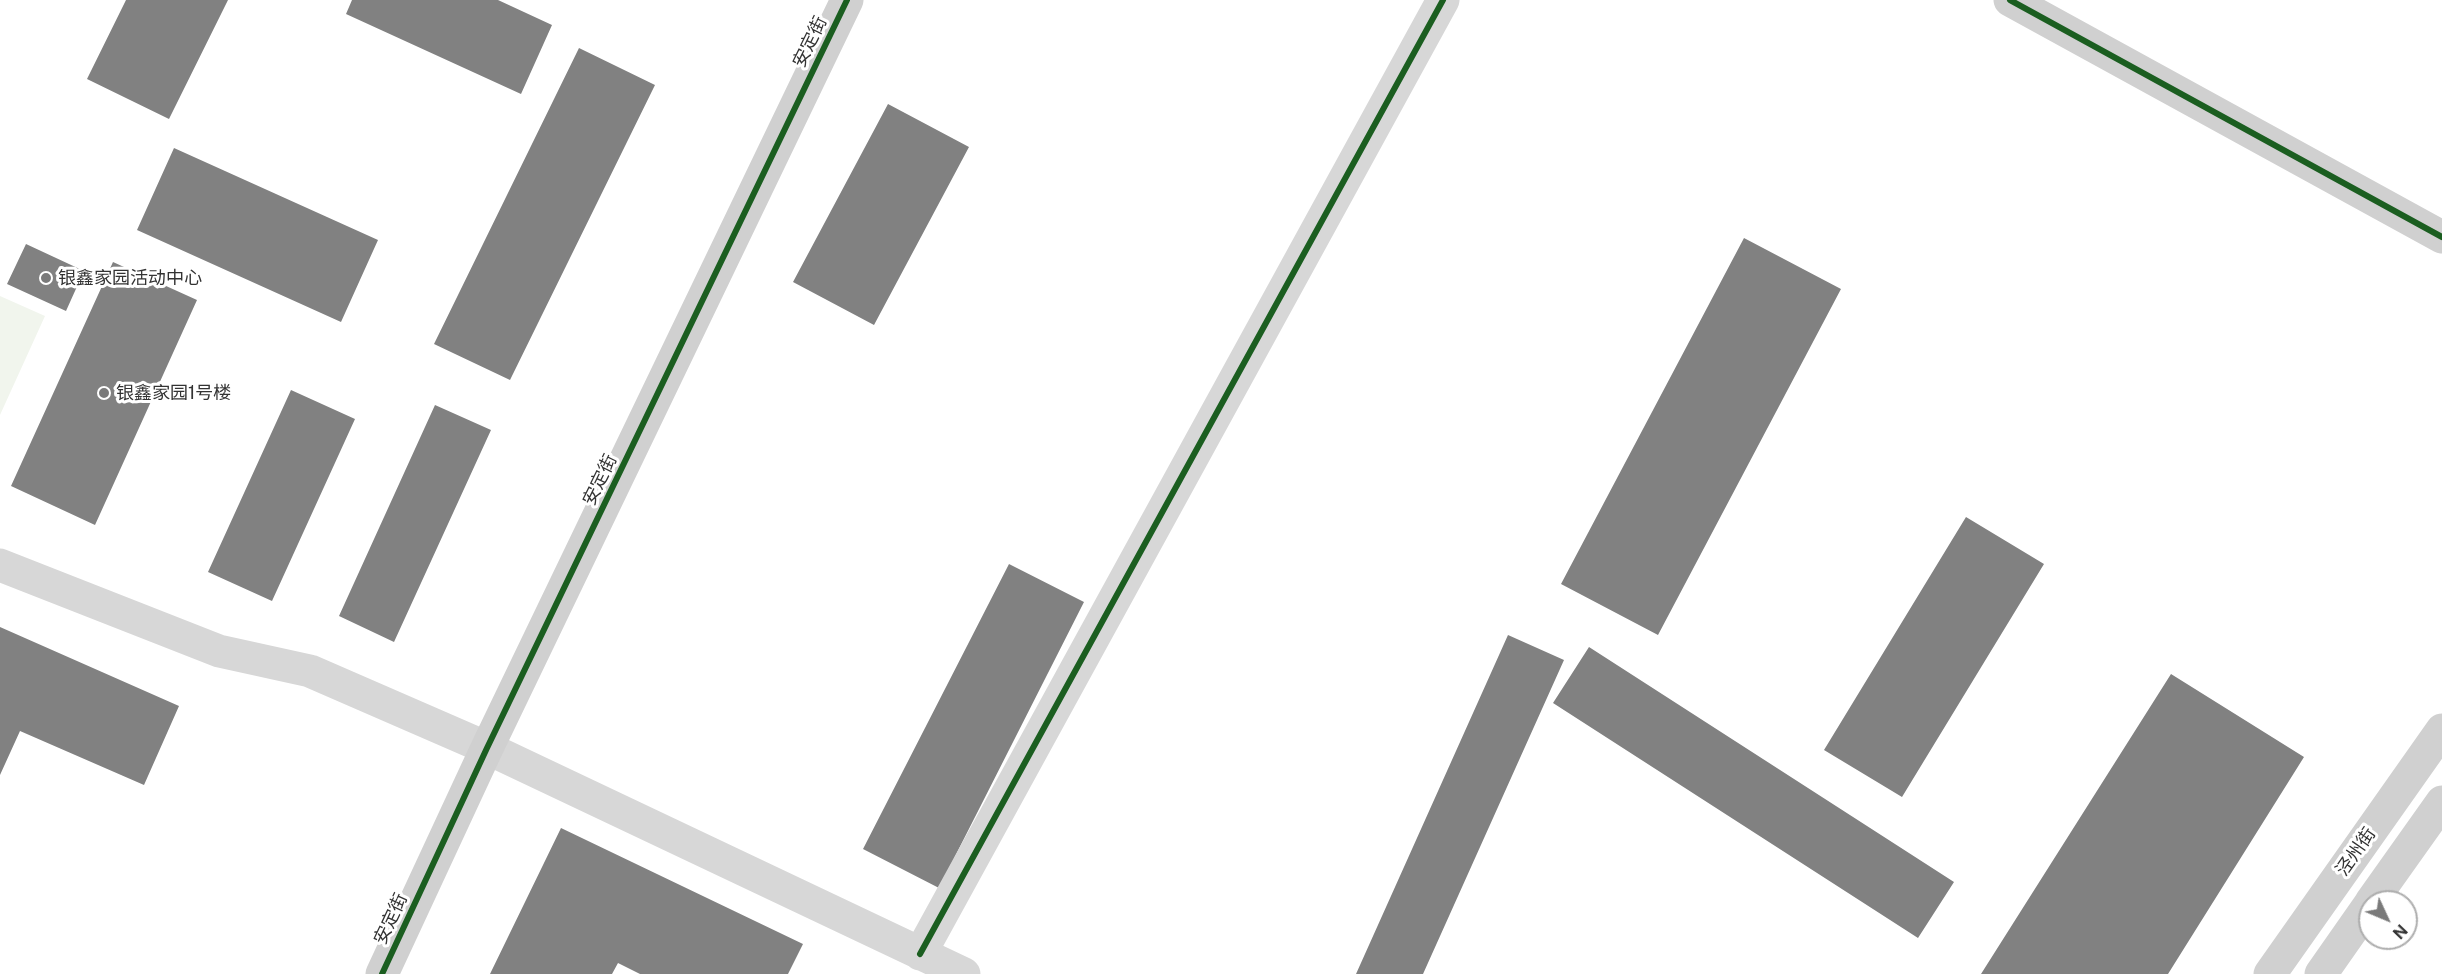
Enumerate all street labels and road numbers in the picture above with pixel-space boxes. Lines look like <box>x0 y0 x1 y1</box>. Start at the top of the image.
street label: 安定街 <box>788 13 832 71</box>
street label: 安定街 <box>578 451 622 509</box>
street label: 泾州街 <box>2332 824 2380 880</box>
street label: 安定街 <box>370 890 412 948</box>

